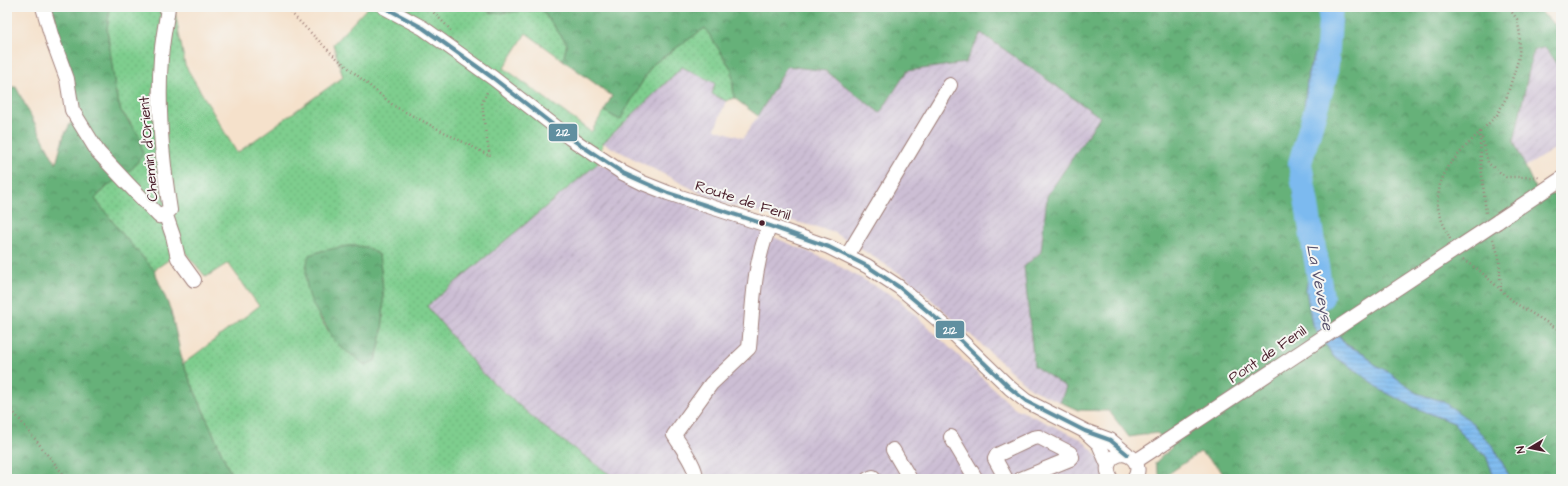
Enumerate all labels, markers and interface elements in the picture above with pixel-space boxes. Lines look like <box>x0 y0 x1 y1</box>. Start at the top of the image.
street label: Chemin d'Orient <box>133 95 164 203</box>
line badge: 212 <box>548 123 578 142</box>
text: 212 <box>555 125 571 140</box>
street label: Route de Fenil <box>692 175 793 226</box>
unlabelled marker <box>757 218 767 228</box>
water label: La Veveyse <box>1300 243 1339 333</box>
line badge: 212 <box>935 320 965 339</box>
street label: Pont de Fenil <box>1224 321 1310 388</box>
text: 212 <box>942 323 958 338</box>
north arrow <box>1510 428 1550 468</box>
text: N <box>1513 445 1529 454</box>

